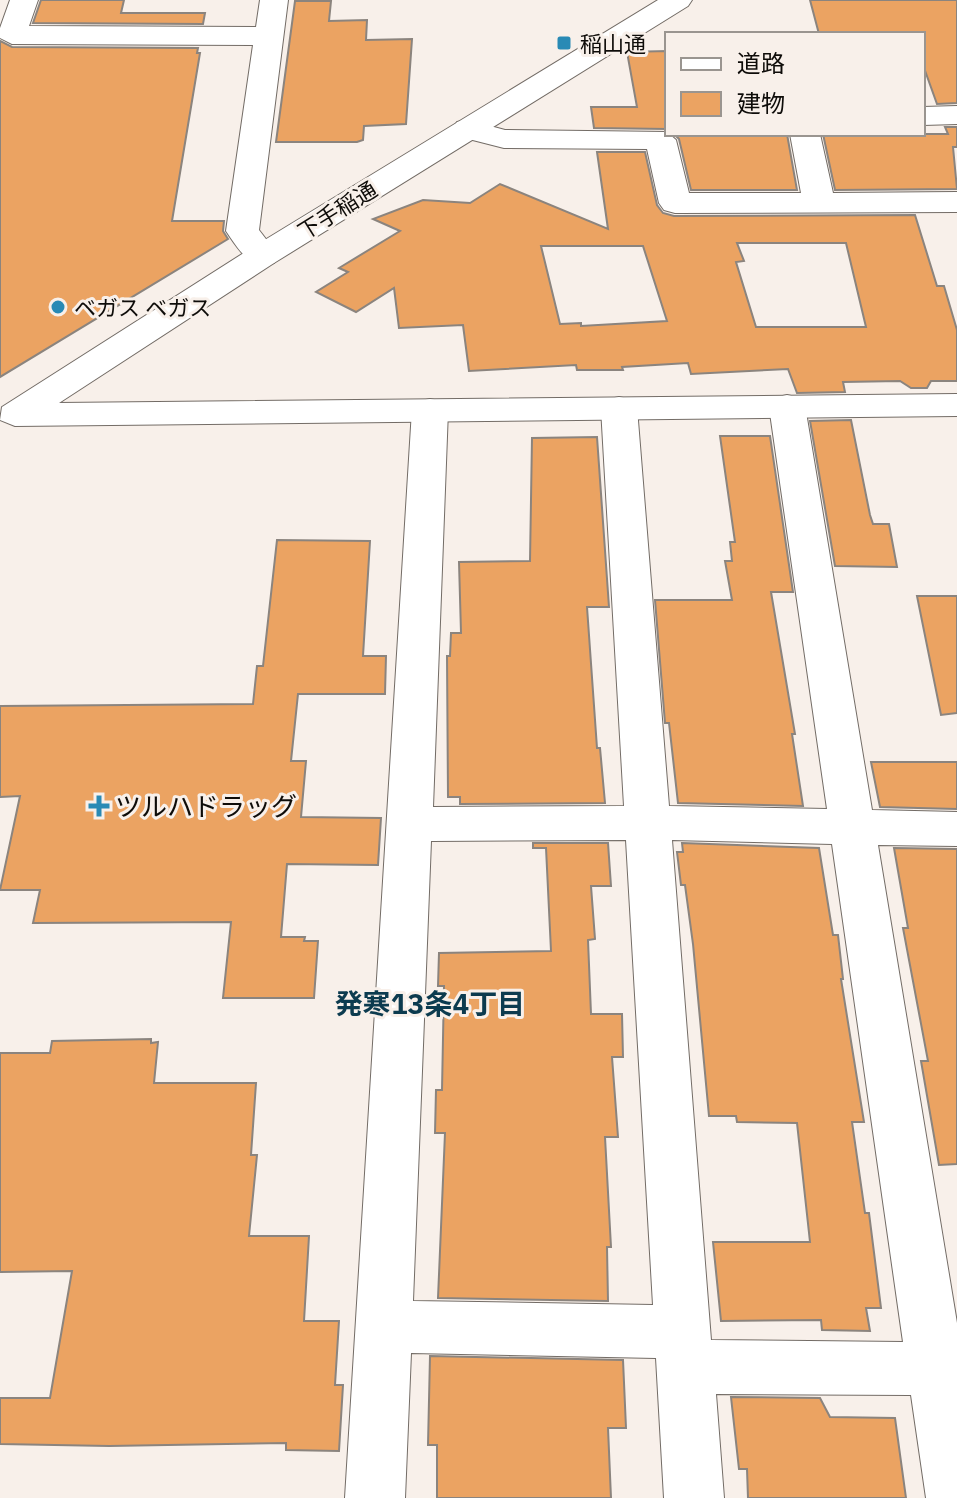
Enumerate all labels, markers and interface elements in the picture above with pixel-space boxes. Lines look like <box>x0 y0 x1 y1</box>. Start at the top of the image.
place label: 稲山通 <box>580 29 646 58</box>
legend <box>665 32 925 136</box>
marker: 稲山通 <box>555 34 573 52</box>
text: 道路 <box>737 47 785 79</box>
text: 建物 <box>737 87 785 119</box>
street label: 下手稲通 <box>292 174 382 246</box>
place label: ベガス ベガス <box>74 293 211 322</box>
marker: ベガス ベガス <box>49 298 67 316</box>
place label: ツルハドラッグ <box>115 789 297 823</box>
marker: ツルハドラッグ <box>90 797 108 815</box>
district label: 発寒13条4丁目 <box>335 985 525 1022</box>

